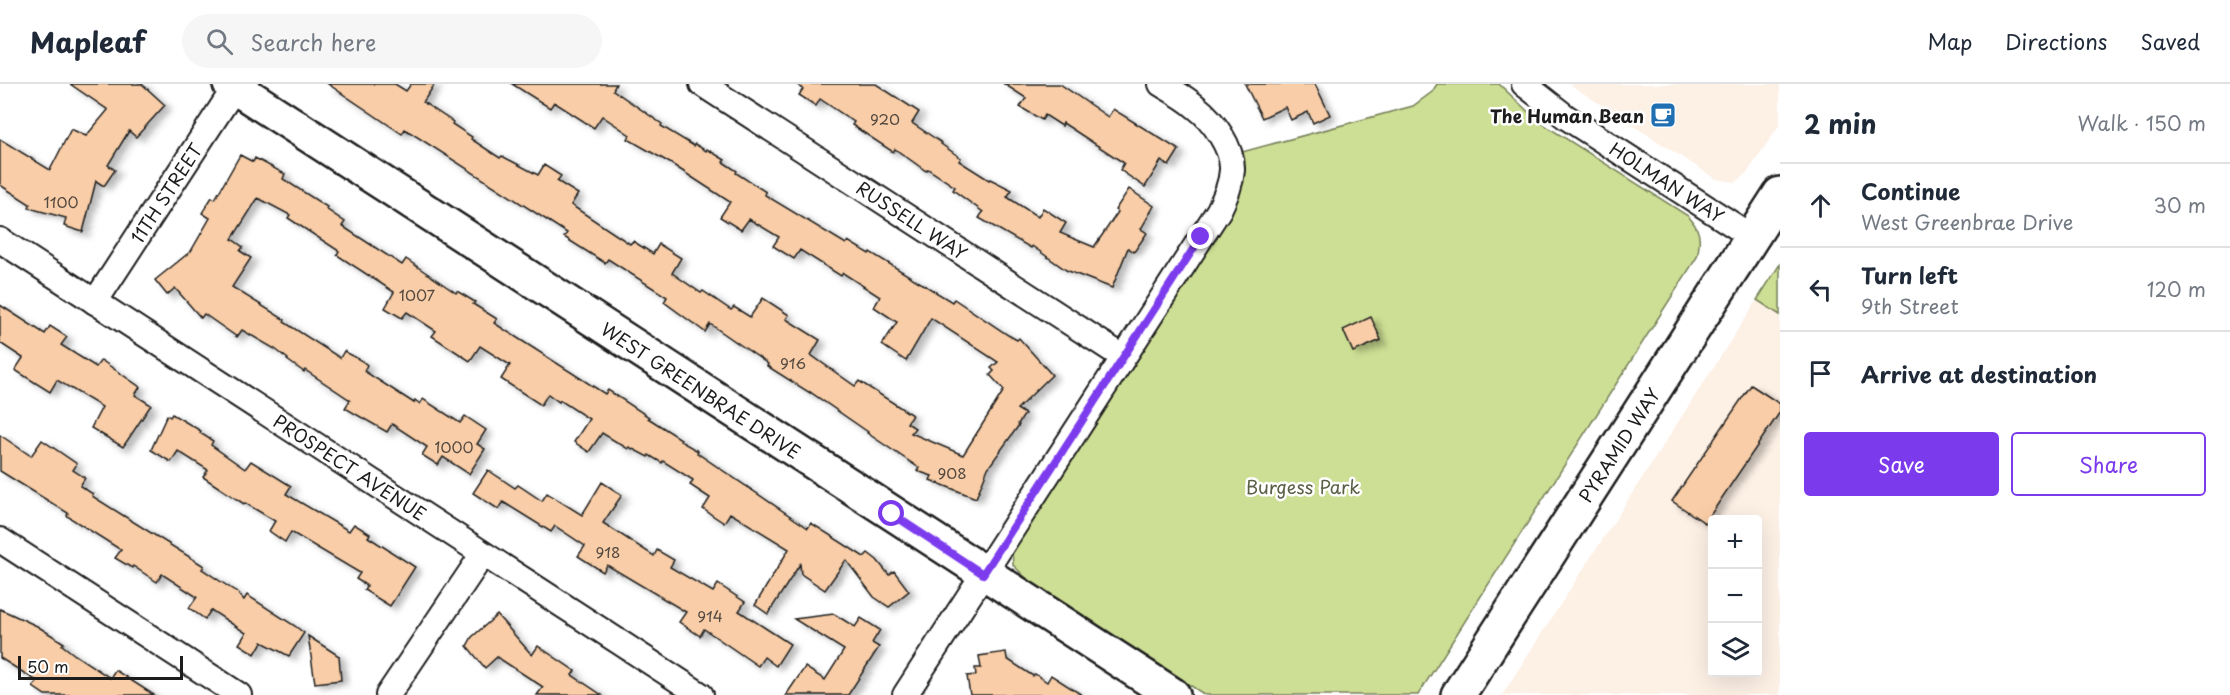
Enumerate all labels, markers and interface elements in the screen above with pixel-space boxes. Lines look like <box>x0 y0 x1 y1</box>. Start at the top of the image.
search box <box>182 14 602 68</box>
text: Mapleaf <box>30 20 146 63</box>
icon: search <box>203 25 236 58</box>
text: Search here <box>251 25 376 58</box>
text: Map <box>1927 25 1972 57</box>
text: Directions <box>2005 25 2107 57</box>
text: Saved <box>2140 25 2200 57</box>
cafe icon: The Human Bean <box>1648 100 1678 130</box>
place label: The Human Bean <box>1490 102 1644 129</box>
text: 2 min <box>1804 104 1877 143</box>
house number: 920 <box>870 107 900 130</box>
text: Walk · 150 m <box>2077 108 2206 138</box>
street label: HOLMAN WAY <box>1604 135 1730 229</box>
street label: 11TH STREET <box>124 137 209 248</box>
street label: RUSSELL WAY <box>851 174 973 266</box>
text: Continue <box>1861 174 1960 207</box>
icon: ahead <box>1804 189 1837 222</box>
house number: 1100 <box>44 190 78 213</box>
text: 30 m <box>2153 190 2206 220</box>
text: West Greenbrae Drive <box>1861 207 2073 237</box>
route end <box>1187 223 1213 249</box>
text: Turn left <box>1861 258 1958 291</box>
icon: left <box>1804 273 1837 306</box>
text: 120 m <box>2147 274 2206 304</box>
house number: 1007 <box>399 283 436 306</box>
text: 9th Street <box>1861 291 1959 321</box>
street label: WEST GREENBRAE DRIVE <box>596 315 806 465</box>
house number: 916 <box>780 351 806 374</box>
icon: arrive <box>1804 357 1837 390</box>
text: Arrive at destination <box>1861 357 2097 390</box>
street label: PYRAMID WAY <box>1572 382 1667 508</box>
street label: PROSPECT AVENUE <box>268 407 432 527</box>
button: Save <box>1804 432 1999 496</box>
button: Share <box>2011 432 2206 496</box>
house number: 1000 <box>435 435 473 458</box>
house number: 908 <box>937 461 967 484</box>
park label: Burgess Park <box>1246 473 1360 500</box>
route start <box>878 500 904 526</box>
map controls <box>1708 515 1762 677</box>
button: + <box>1708 515 1762 569</box>
house number: 918 <box>596 540 620 563</box>
button: − <box>1708 569 1762 623</box>
house number: 914 <box>697 604 723 627</box>
button: layers <box>1708 623 1762 677</box>
scale bar <box>18 653 183 680</box>
text: 50 m <box>27 654 68 678</box>

